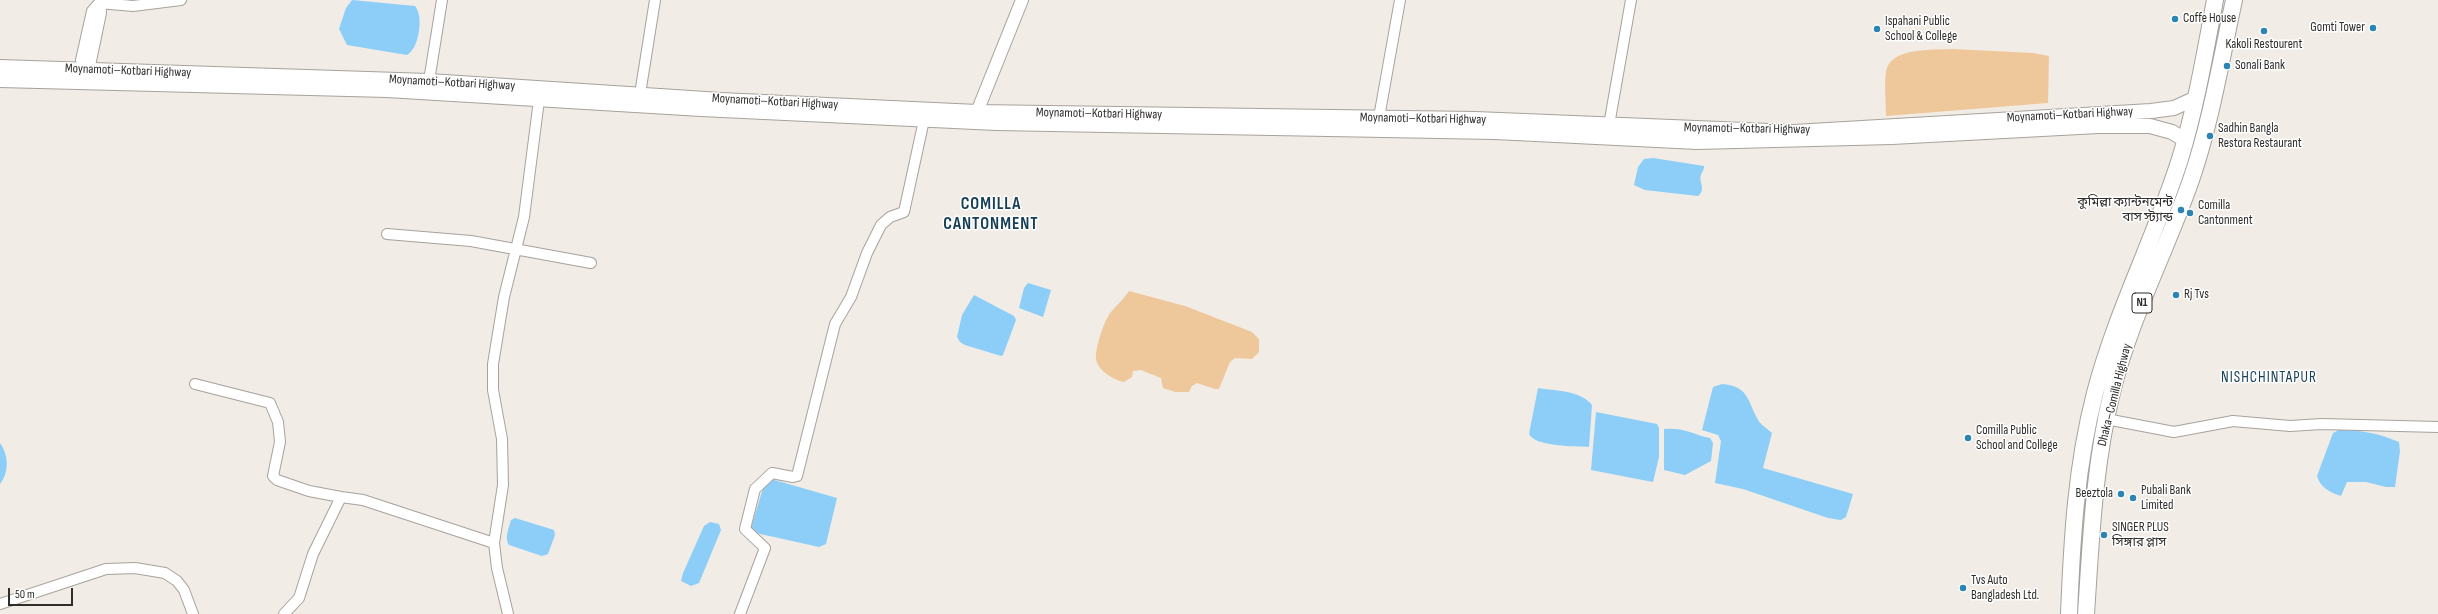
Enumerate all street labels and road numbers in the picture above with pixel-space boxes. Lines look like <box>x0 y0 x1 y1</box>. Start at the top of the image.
street label: Moynamoti–Kotbari Highway <box>65 61 191 81</box>
street label: Moynamoti–Kotbari Highway <box>388 72 516 94</box>
street label: Moynamoti–Kotbari Highway <box>711 91 839 113</box>
street label: Moynamoti–Kotbari Highway <box>2006 104 2134 126</box>
street label: Moynamoti–Kotbari Highway <box>1036 105 1162 123</box>
street label: Moynamoti–Kotbari Highway <box>1360 110 1486 128</box>
street label: Moynamoti–Kotbari Highway <box>1684 120 1810 138</box>
road number: N1 <box>2132 293 2152 313</box>
street label: Dhaka–Comilla Highway <box>2095 342 2135 448</box>

